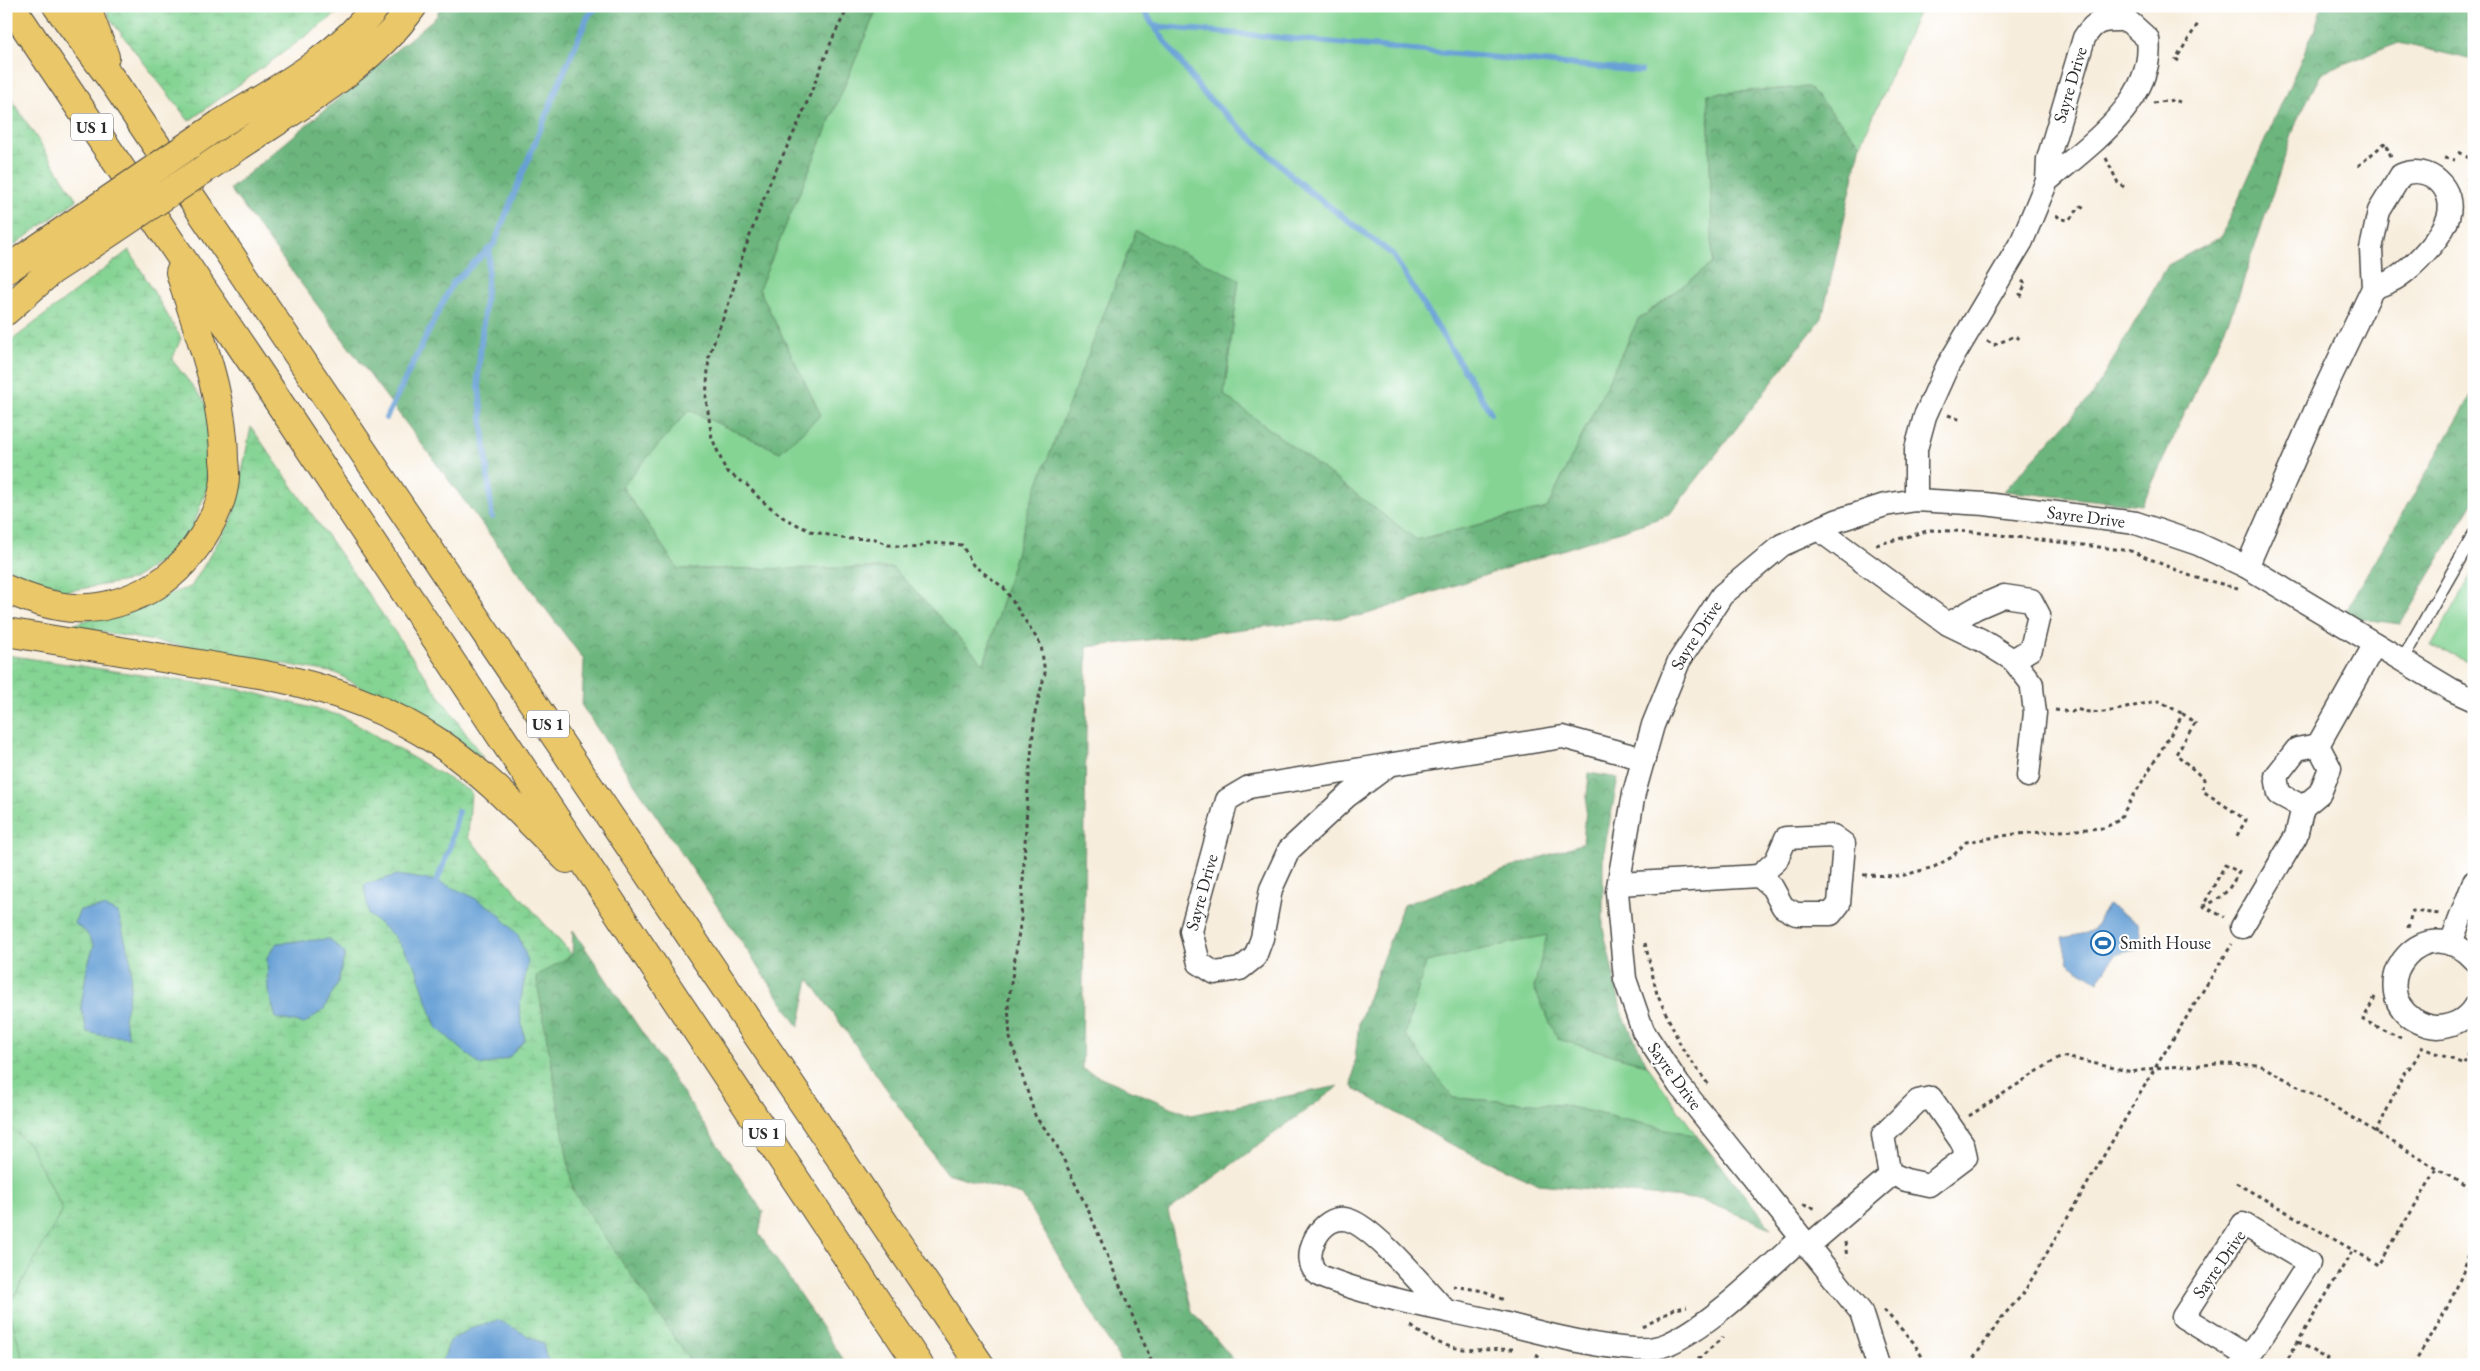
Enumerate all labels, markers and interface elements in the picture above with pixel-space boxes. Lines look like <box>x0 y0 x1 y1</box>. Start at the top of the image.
street label: Sayre Drive <box>2047 44 2092 126</box>
road number: US 1 <box>71 114 113 140</box>
street label: Sayre Drive <box>2046 500 2127 533</box>
street label: Sayre Drive <box>1665 596 1727 673</box>
road number: US 1 <box>527 711 569 738</box>
street label: Sayre Drive <box>1180 851 1223 933</box>
sports icon: Smith House <box>2090 930 2116 956</box>
place label: Smith House <box>2120 931 2211 954</box>
street label: Sayre Drive <box>1643 1037 1708 1114</box>
road number: US 1 <box>743 1120 785 1146</box>
street label: Sayre Drive <box>2187 1225 2250 1302</box>

